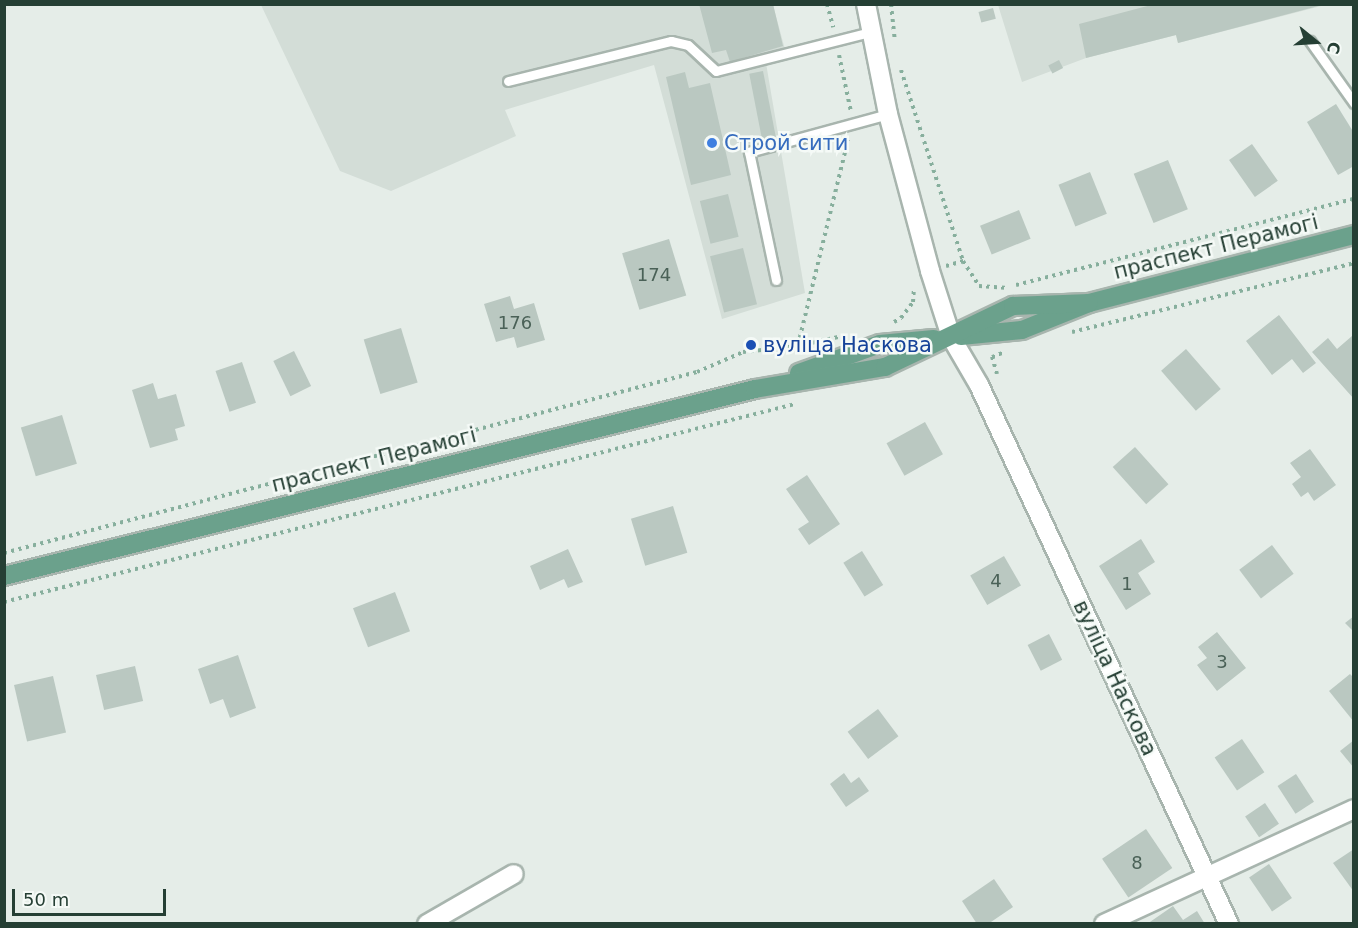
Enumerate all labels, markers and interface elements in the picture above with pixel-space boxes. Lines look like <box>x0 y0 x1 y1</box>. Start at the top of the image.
north arrow <box>1286 12 1346 72</box>
text: С <box>1323 39 1344 56</box>
place label: Строй сити <box>724 130 848 156</box>
marker: Строй сити <box>705 136 719 150</box>
street label: праспект Перамогі <box>1111 209 1321 285</box>
house number: 174 <box>637 264 671 286</box>
house number: 176 <box>498 312 532 334</box>
place label: вуліца Наскова <box>763 332 932 358</box>
marker: вуліца Наскова <box>744 338 758 352</box>
street label: праспект Перамогі <box>269 422 479 498</box>
house number: 4 <box>990 570 1002 592</box>
house number: 1 <box>1121 573 1133 595</box>
street label: вуліца Наскова <box>1068 596 1162 760</box>
house number: 3 <box>1216 651 1228 673</box>
house number: 8 <box>1131 852 1143 874</box>
scale bar <box>15 877 170 915</box>
text: 50 m <box>23 889 69 910</box>

